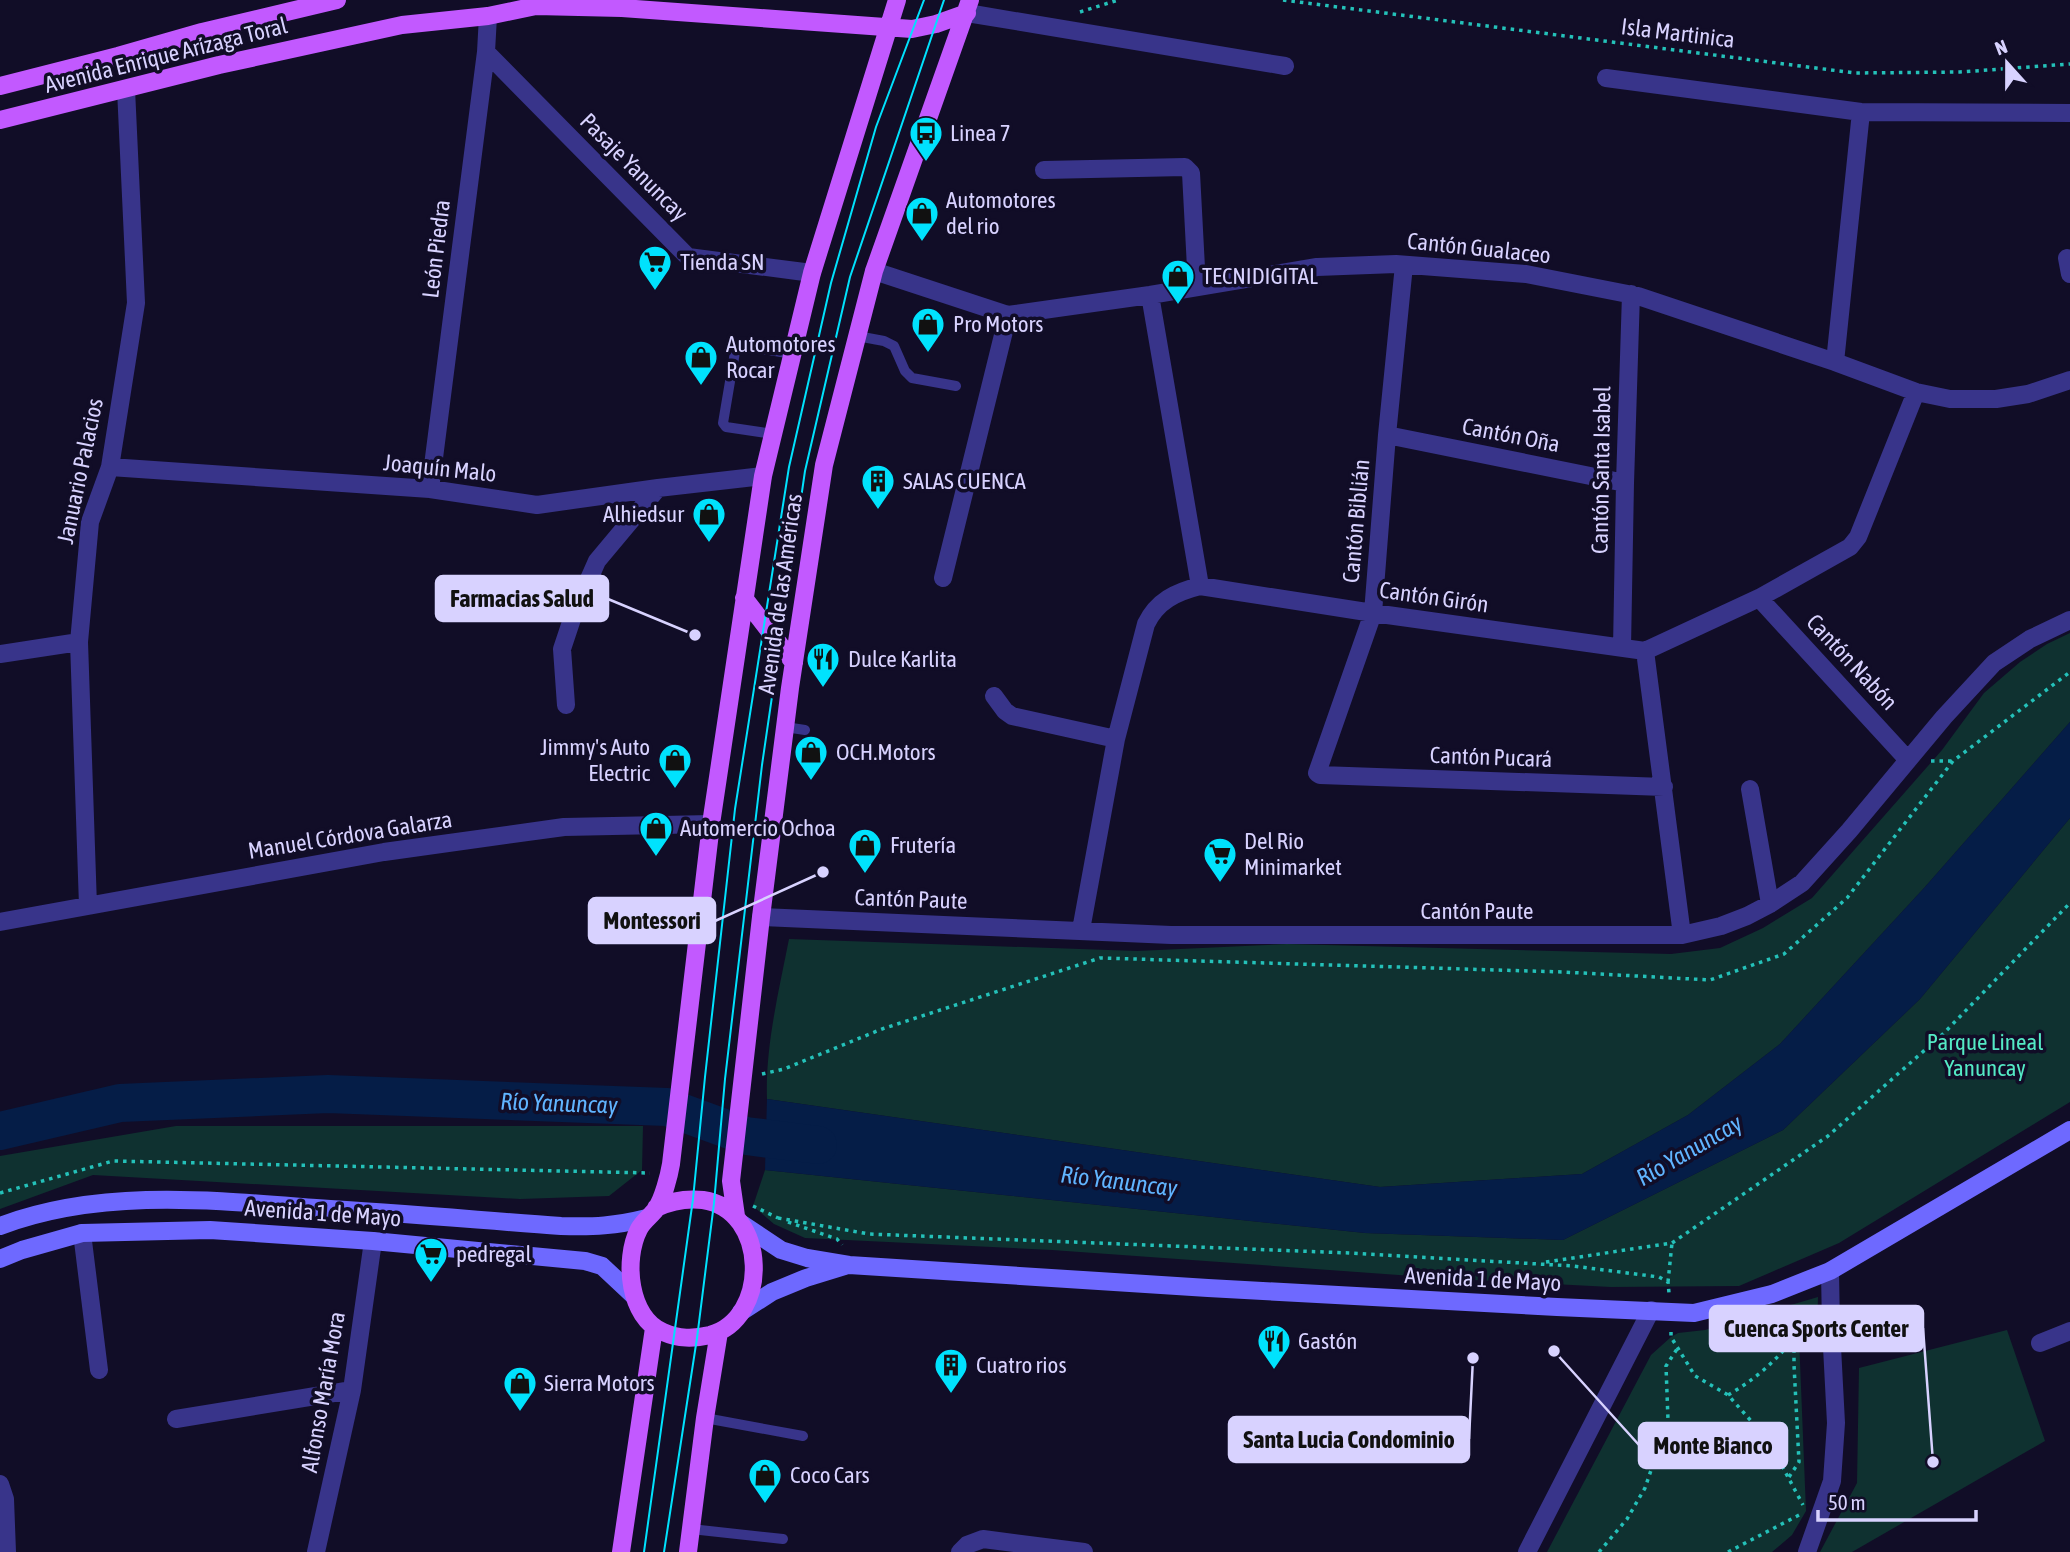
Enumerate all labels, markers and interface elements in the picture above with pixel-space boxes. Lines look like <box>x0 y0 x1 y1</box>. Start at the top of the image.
street label: Avenida Enrique Arízaga Toral <box>42 12 290 98</box>
street label: Isla Martinica <box>1620 13 1736 53</box>
north arrow <box>1972 28 2042 98</box>
text: N <box>1992 35 2010 59</box>
street label: Pasaje Yanuncay <box>575 108 693 226</box>
bus stop icon: Linea 7 <box>907 114 945 163</box>
place label: Linea 7 <box>950 120 1010 146</box>
place label: Automotores del rio <box>946 187 1056 239</box>
shop icon: Automotores del rio <box>903 194 941 243</box>
street label: León Piedra <box>417 198 455 300</box>
street label: Cantón Gualaceo <box>1406 228 1552 268</box>
supermarket icon: Tienda SN <box>636 243 674 292</box>
place label: Tienda SN <box>680 249 765 275</box>
shop icon: TECNIDIGITAL <box>1159 257 1197 306</box>
place label: TECNIDIGITAL <box>1202 263 1318 289</box>
shop icon: Pro Motors <box>909 305 947 354</box>
place label: Pro Motors <box>953 311 1043 337</box>
place label: Automotores Rocar <box>726 331 836 383</box>
shop icon: Automotores Rocar <box>682 338 720 387</box>
street label: Cantón Santa Isabel <box>1587 386 1615 554</box>
street label: Januario Palacios <box>52 396 108 546</box>
street label: Cantón Oña <box>1460 413 1562 457</box>
street label: Joaquín Malo <box>382 449 498 487</box>
street label: Cantón Biblián <box>1338 458 1374 584</box>
building icon: SALAS CUENCA <box>859 462 897 511</box>
place label: SALAS CUENCA <box>903 468 1027 494</box>
street label: Avenida de las Américas <box>753 492 807 696</box>
shop icon: Alhiedsur <box>690 495 728 544</box>
place label: Alhiedsur <box>603 501 685 527</box>
callout: Farmacias Salud <box>436 576 608 621</box>
street label: Cantón Girón <box>1378 576 1490 618</box>
text: Farmacias Salud <box>450 585 594 612</box>
street label: Cantón Nabón <box>1801 609 1903 715</box>
restaurant icon: Dulce Karlita <box>804 640 842 689</box>
place label: Dulce Karlita <box>848 646 957 672</box>
shop icon: OCH.Motors <box>792 733 830 782</box>
place label: Jimmy's Auto Electric <box>540 734 650 786</box>
place label: OCH.Motors <box>836 739 936 765</box>
shop icon: Jimmy's Auto Electric <box>656 741 694 790</box>
street label: Cantón Pucará <box>1429 742 1553 772</box>
street label: Manuel Córdova Galarza <box>246 806 454 864</box>
shop icon: Automercio Ochoa <box>637 809 675 858</box>
place label: Automercio Ochoa <box>680 815 836 841</box>
shop icon: Frutería <box>846 826 884 875</box>
place label: Del Rio Minimarket <box>1244 828 1342 880</box>
place label: Frutería <box>890 832 956 858</box>
supermarket icon: Del Rio Minimarket <box>1201 835 1239 884</box>
street label: Cantón Paute <box>854 884 968 914</box>
callout: Montessori <box>589 898 715 943</box>
street label: Cantón Paute <box>1420 898 1534 924</box>
text: Montessori <box>603 907 701 934</box>
park label: Parque Lineal Yanuncay <box>1927 1029 2043 1081</box>
water label: Río Yanuncay <box>500 1087 618 1119</box>
water label: Río Yanuncay <box>1631 1109 1747 1191</box>
water label: Río Yanuncay <box>1059 1160 1179 1202</box>
street label: Avenida 1 de Mayo <box>244 1195 402 1231</box>
supermarket icon: pedregal <box>412 1235 450 1284</box>
place label: pedregal <box>456 1241 532 1267</box>
street label: Avenida 1 de Mayo <box>1404 1262 1562 1296</box>
callout: Cuenca Sports Center <box>1710 1306 1923 1351</box>
street label: Alfonso María Mora <box>296 1309 350 1475</box>
text: Cuenca Sports Center <box>1724 1315 1909 1342</box>
restaurant icon: Gastón <box>1255 1322 1293 1371</box>
place label: Gastón <box>1298 1328 1357 1354</box>
building icon: Cuatro rios <box>932 1346 970 1395</box>
place label: Cuatro rios <box>976 1352 1067 1378</box>
shop icon: Sierra Motors <box>501 1364 539 1413</box>
place label: Sierra Motors <box>544 1370 655 1396</box>
callout: Santa Lucia Condominio <box>1229 1417 1469 1462</box>
callout: Monte Bianco <box>1639 1423 1787 1468</box>
text: Santa Lucia Condominio <box>1243 1426 1455 1453</box>
text: Monte Bianco <box>1653 1432 1773 1459</box>
shop icon: Coco Cars <box>746 1456 784 1505</box>
place label: Coco Cars <box>790 1462 870 1488</box>
scale bar <box>1818 1478 1976 1522</box>
text: 50 m <box>1828 1490 1866 1514</box>

